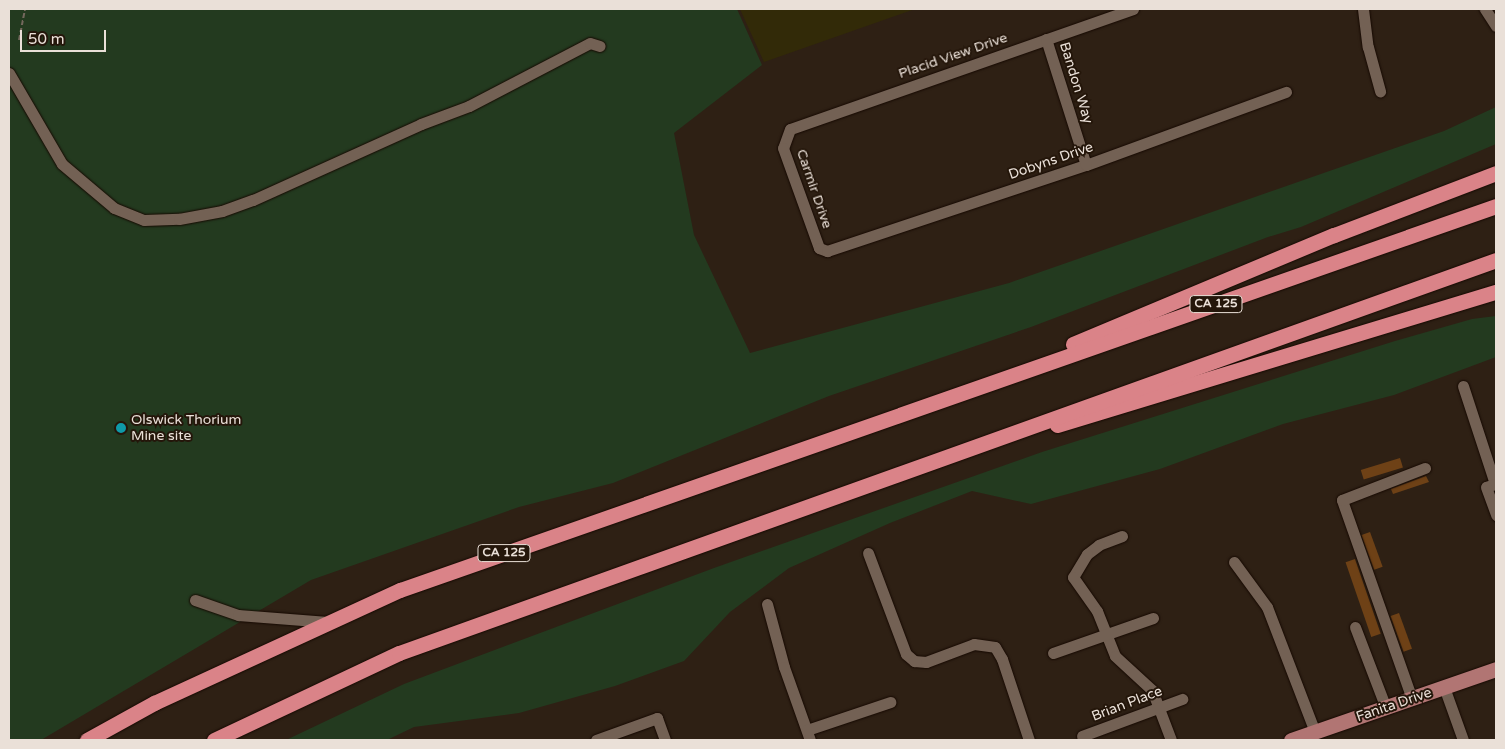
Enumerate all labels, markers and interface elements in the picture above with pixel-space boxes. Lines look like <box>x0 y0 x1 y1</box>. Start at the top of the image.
scale bar <box>22 20 109 52</box>
street label: Placid View Drive <box>896 29 1010 83</box>
text: 50 m <box>28 30 65 48</box>
street label: Bandon Way <box>1056 40 1096 126</box>
street label: Dobyns Drive <box>1006 139 1096 183</box>
street label: Carmir Drive <box>793 147 835 231</box>
road number: CA 125 <box>1188 294 1244 314</box>
place label: Olswick Thorium Mine site <box>131 412 241 444</box>
marker: Olswick Thorium Mine site <box>115 422 127 434</box>
road number: CA 125 <box>476 544 532 562</box>
street label: Brian Place <box>1089 683 1165 725</box>
street label: Fanita Drive <box>1354 684 1434 726</box>

